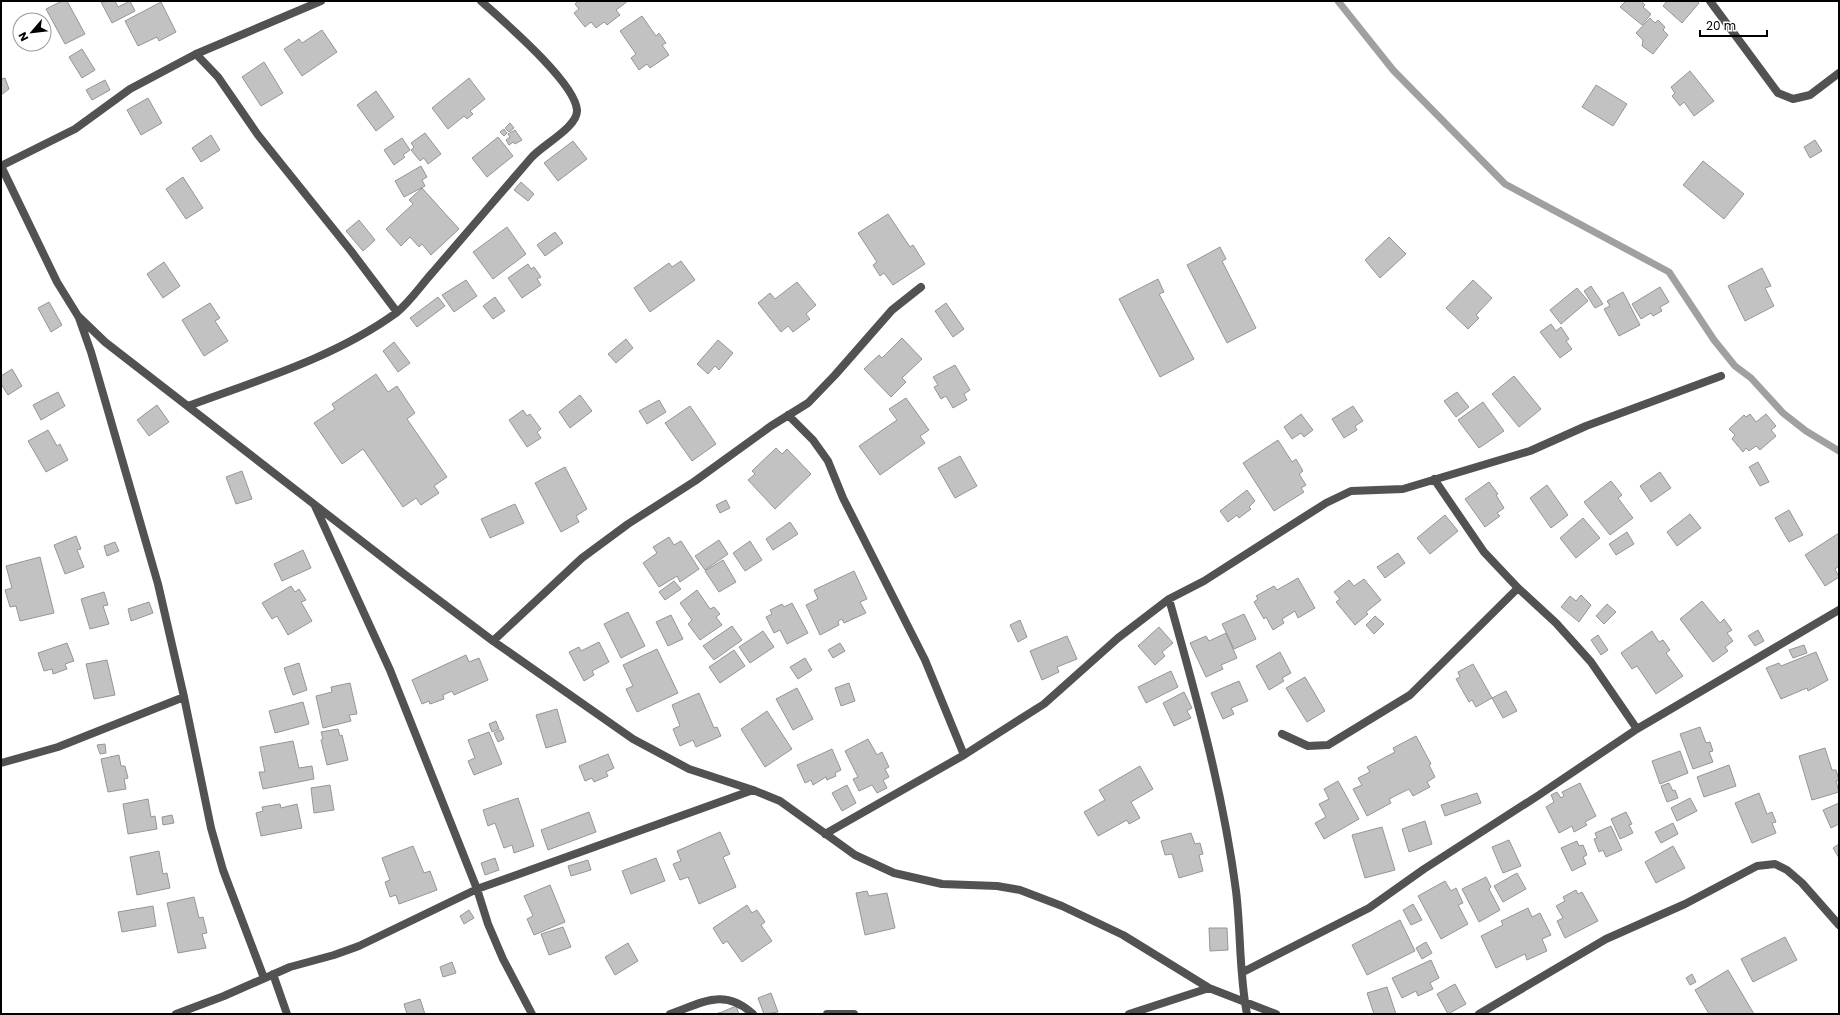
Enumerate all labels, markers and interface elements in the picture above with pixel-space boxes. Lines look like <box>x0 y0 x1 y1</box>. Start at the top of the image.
north arrow <box>12 12 52 52</box>
scale bar <box>1700 12 1767 38</box>
text: 20 m <box>1706 17 1736 34</box>
text: N <box>14 29 32 44</box>

